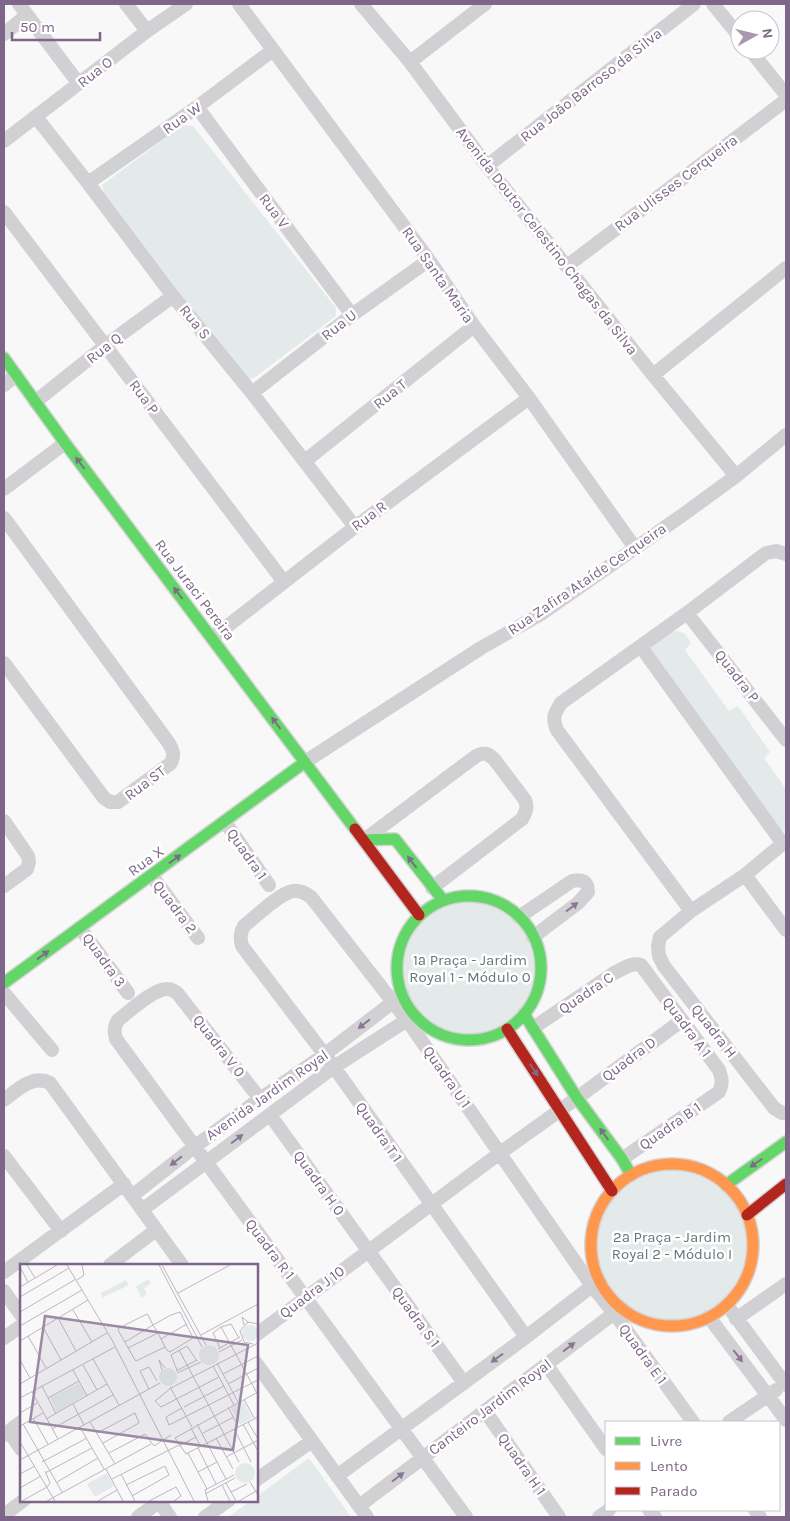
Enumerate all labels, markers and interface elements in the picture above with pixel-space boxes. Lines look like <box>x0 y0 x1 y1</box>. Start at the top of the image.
scale bar <box>12 10 100 42</box>
north arrow <box>730 10 780 60</box>
text: 50 m <box>20 18 55 36</box>
street label: Rua João Barroso da Silva <box>517 24 665 146</box>
text: N <box>758 27 776 39</box>
street label: Rua O <box>74 53 116 91</box>
street label: Rua W <box>159 98 205 138</box>
street label: Avenida Doutor Celestino Chagas da Silva <box>452 123 642 359</box>
street label: Rua Ulisses Cerqueira <box>611 131 741 235</box>
street label: Rua V <box>255 190 293 232</box>
street label: Rua Santa Maria <box>398 224 478 326</box>
street label: Rua S <box>176 301 214 343</box>
street label: Rua U <box>318 306 360 344</box>
street label: Rua Q <box>83 329 125 367</box>
street label: Rua T <box>370 375 411 413</box>
street label: Rua P <box>125 376 163 418</box>
one-way arrow <box>75 457 86 470</box>
street label: Rua R <box>348 497 390 535</box>
street label: Rua Zafira Ataíde Cerqueira <box>504 519 670 639</box>
street label: Rua Juraci Pereira <box>151 536 239 644</box>
one-way arrow <box>173 587 184 600</box>
street label: Quadra P <box>711 646 763 706</box>
one-way arrow <box>271 716 281 730</box>
street label: Rua ST <box>121 761 169 804</box>
street label: Quadra 1 <box>223 825 271 883</box>
street label: Rua X <box>125 842 167 880</box>
one-way arrow <box>168 854 181 865</box>
one-way arrow <box>407 856 418 869</box>
street label: Quadra 2 <box>149 877 201 937</box>
one-way arrow <box>565 902 578 913</box>
street label: Quadra 3 <box>78 930 130 990</box>
one-way arrow <box>36 949 49 960</box>
park label: 1ª Praça - Jardim Royal 1 - Módulo 0 <box>409 951 531 986</box>
street label: Quadra C <box>555 968 617 1018</box>
street label: Quadra A 1 <box>659 993 715 1061</box>
street label: Quadra H <box>687 1001 741 1061</box>
street label: Quadra V 0 <box>189 1011 249 1081</box>
one-way arrow <box>358 1019 371 1030</box>
street label: Quadra D <box>598 1033 660 1085</box>
street label: Quadra U 1 <box>419 1043 475 1111</box>
street label: Avenida Jardim Royal <box>202 1046 332 1144</box>
one-way arrow <box>529 1063 539 1076</box>
street label: Quadra T 1 <box>352 1098 406 1166</box>
street label: Quadra B 1 <box>636 1098 704 1154</box>
one-way arrow <box>599 1128 609 1141</box>
one-way arrow <box>230 1134 244 1144</box>
street label: Quadra H 0 <box>289 1147 349 1219</box>
one-way arrow <box>170 1156 183 1167</box>
one-way arrow <box>749 1158 763 1168</box>
street label: Quadra R 1 <box>241 1215 299 1283</box>
park label: 2ª Praça - Jardim Royal 2 - Módulo I <box>612 1228 732 1263</box>
street label: Quadra J 10 <box>276 1262 348 1322</box>
inset map <box>20 1264 258 1501</box>
street label: Quadra S 1 <box>388 1283 444 1351</box>
street label: Quadra E 1 <box>615 1320 671 1388</box>
one-way arrow <box>562 1342 575 1353</box>
one-way arrow <box>733 1349 744 1362</box>
one-way arrow <box>490 1353 504 1363</box>
street label: Canteiro Jardim Royal <box>425 1355 555 1459</box>
legend <box>605 1421 780 1511</box>
street label: Quadra H 1 <box>494 1429 550 1499</box>
text: Livre <box>650 1432 682 1450</box>
text: Lento <box>650 1457 688 1475</box>
one-way arrow <box>391 1472 405 1482</box>
text: Parado <box>650 1482 697 1500</box>

